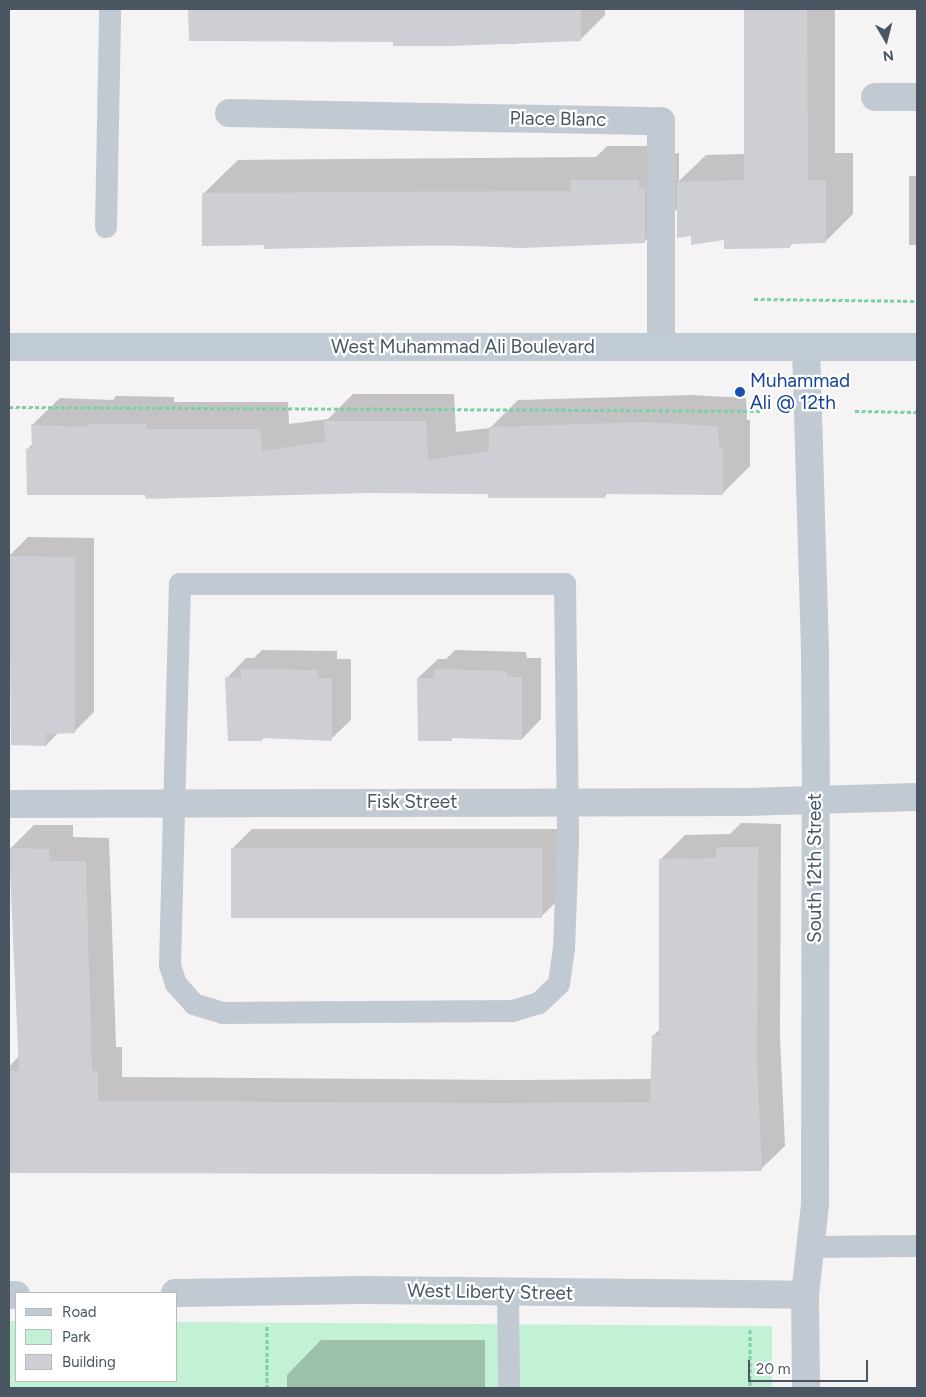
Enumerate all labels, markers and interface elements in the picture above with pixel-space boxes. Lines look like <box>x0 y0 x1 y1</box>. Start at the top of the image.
north arrow <box>861 15 911 65</box>
text: N <box>882 46 895 65</box>
street label: Place Blanc <box>510 107 606 131</box>
street label: West Muhammad Ali Boulevard <box>331 336 595 358</box>
place label: Muhammad Ali @ 12th <box>750 370 850 414</box>
marker: Muhammad Ali @ 12th <box>734 386 746 398</box>
street label: Fisk Street <box>367 791 457 813</box>
street label: South 12th Street <box>804 793 826 943</box>
street label: West Liberty Street <box>407 1279 573 1305</box>
legend <box>15 1292 178 1382</box>
text: Road <box>62 1303 97 1321</box>
text: Park <box>62 1328 91 1346</box>
scale bar <box>751 1350 871 1382</box>
text: Building <box>62 1353 116 1371</box>
text: 20 m <box>756 1360 790 1378</box>

